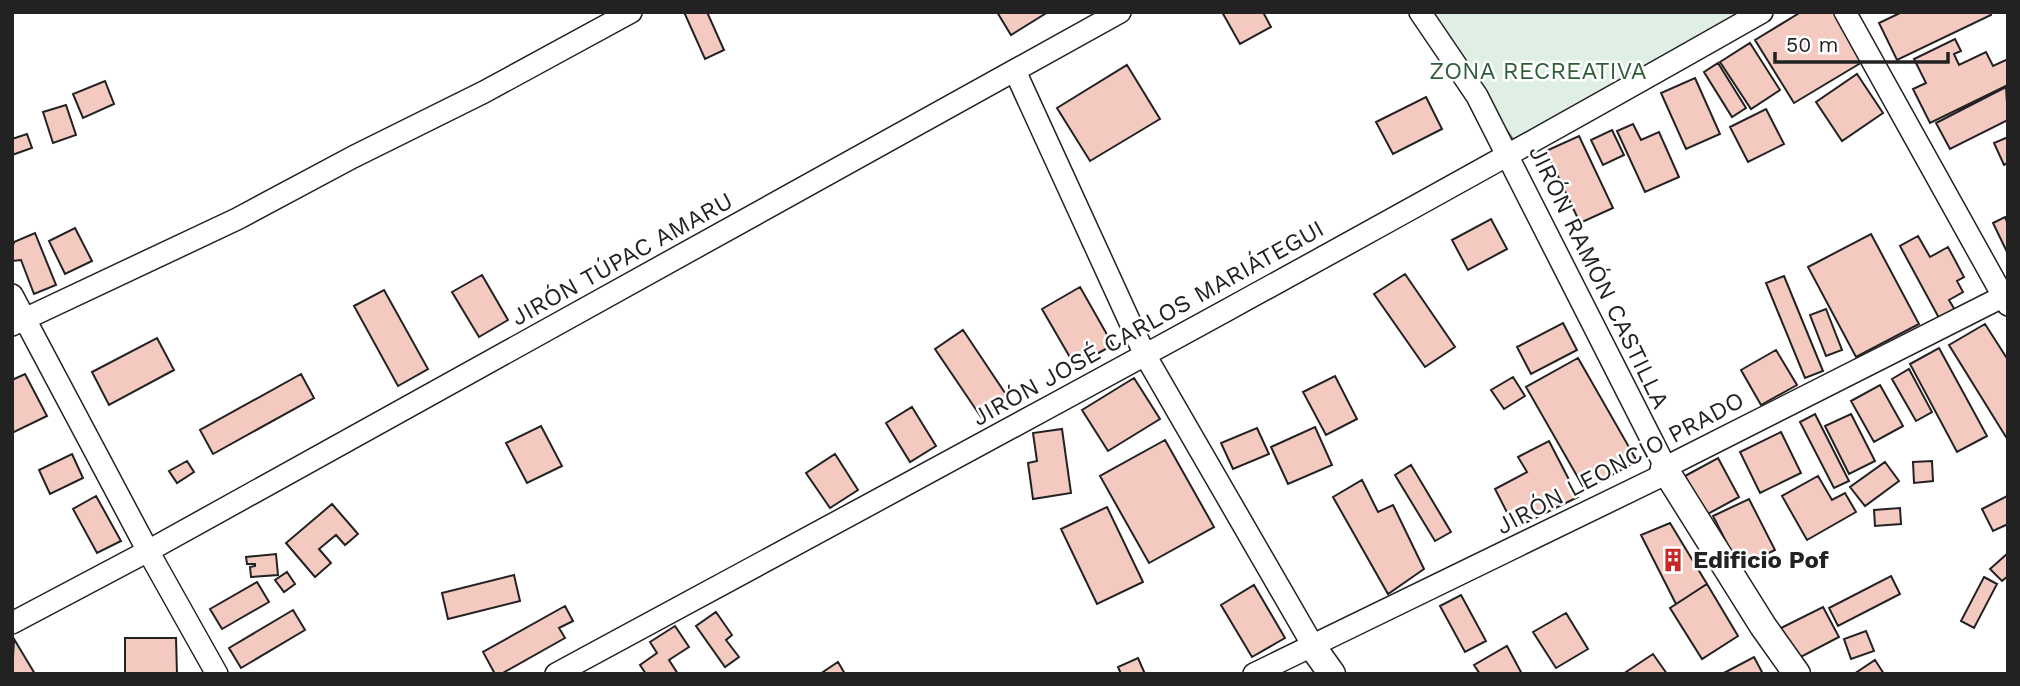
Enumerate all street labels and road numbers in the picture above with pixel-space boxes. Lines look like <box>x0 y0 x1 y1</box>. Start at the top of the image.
street label: JIRÓN RAMÓN CASTILLA <box>1523 141 1675 413</box>
street label: JIRÓN TÚPAC AMARU <box>506 186 738 332</box>
street label: JIRÓN JOSÉ CARLOS MARIÁTEGUI <box>967 214 1329 432</box>
street label: JIRÓN LEONCIO PRADO <box>1491 386 1749 540</box>

